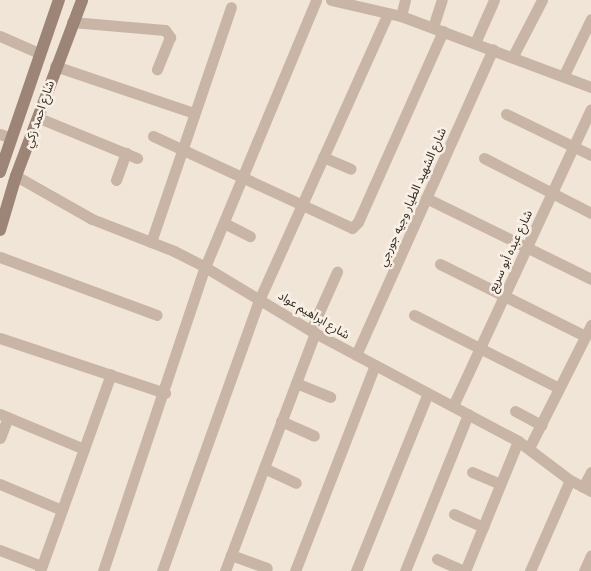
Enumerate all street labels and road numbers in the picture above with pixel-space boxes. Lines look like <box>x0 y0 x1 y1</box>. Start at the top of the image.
street label: شارع احمد زكي <box>21 79 57 149</box>
street label: شارع الشهيد الطيار وجيه جورجي <box>375 126 449 268</box>
street label: شارع عبده أبو سريع <box>485 208 535 294</box>
street label: شارع ابراهيم عواد <box>276 288 352 342</box>

